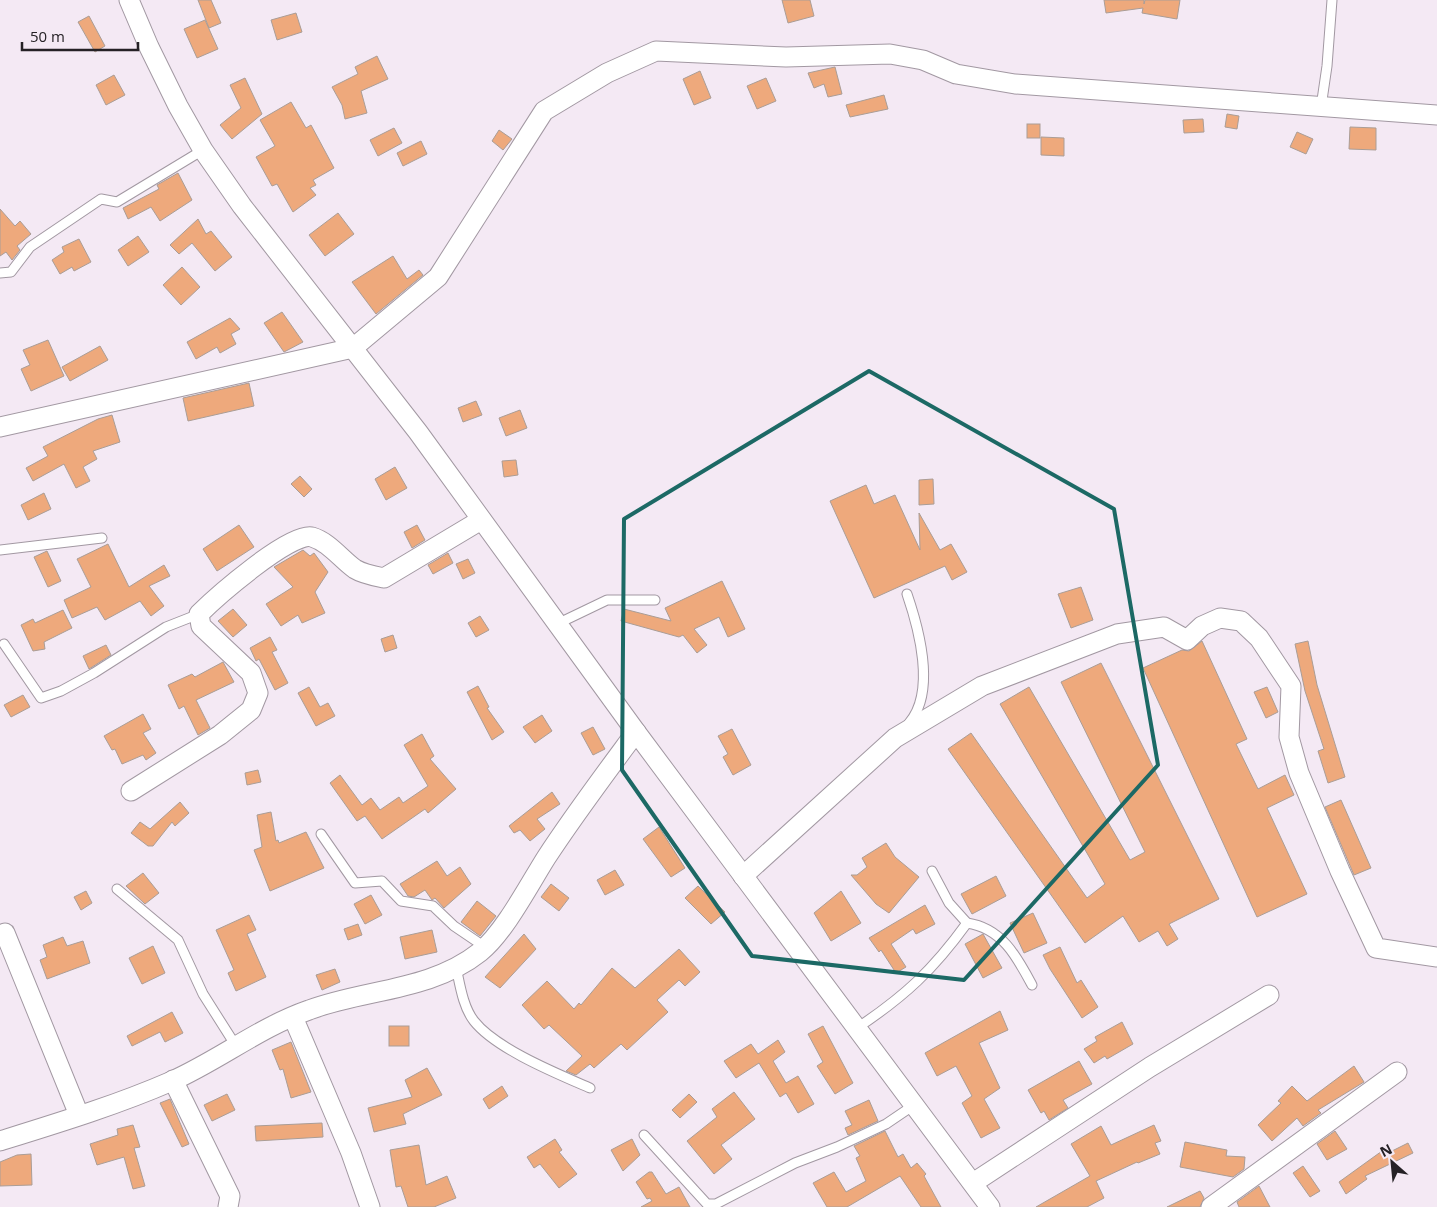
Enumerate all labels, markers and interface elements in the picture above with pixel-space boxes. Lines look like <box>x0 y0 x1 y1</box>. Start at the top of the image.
scale bar <box>22 20 139 52</box>
text: 50 m <box>30 26 65 46</box>
north arrow <box>1367 1137 1417 1187</box>
text: N <box>1376 1139 1395 1161</box>

